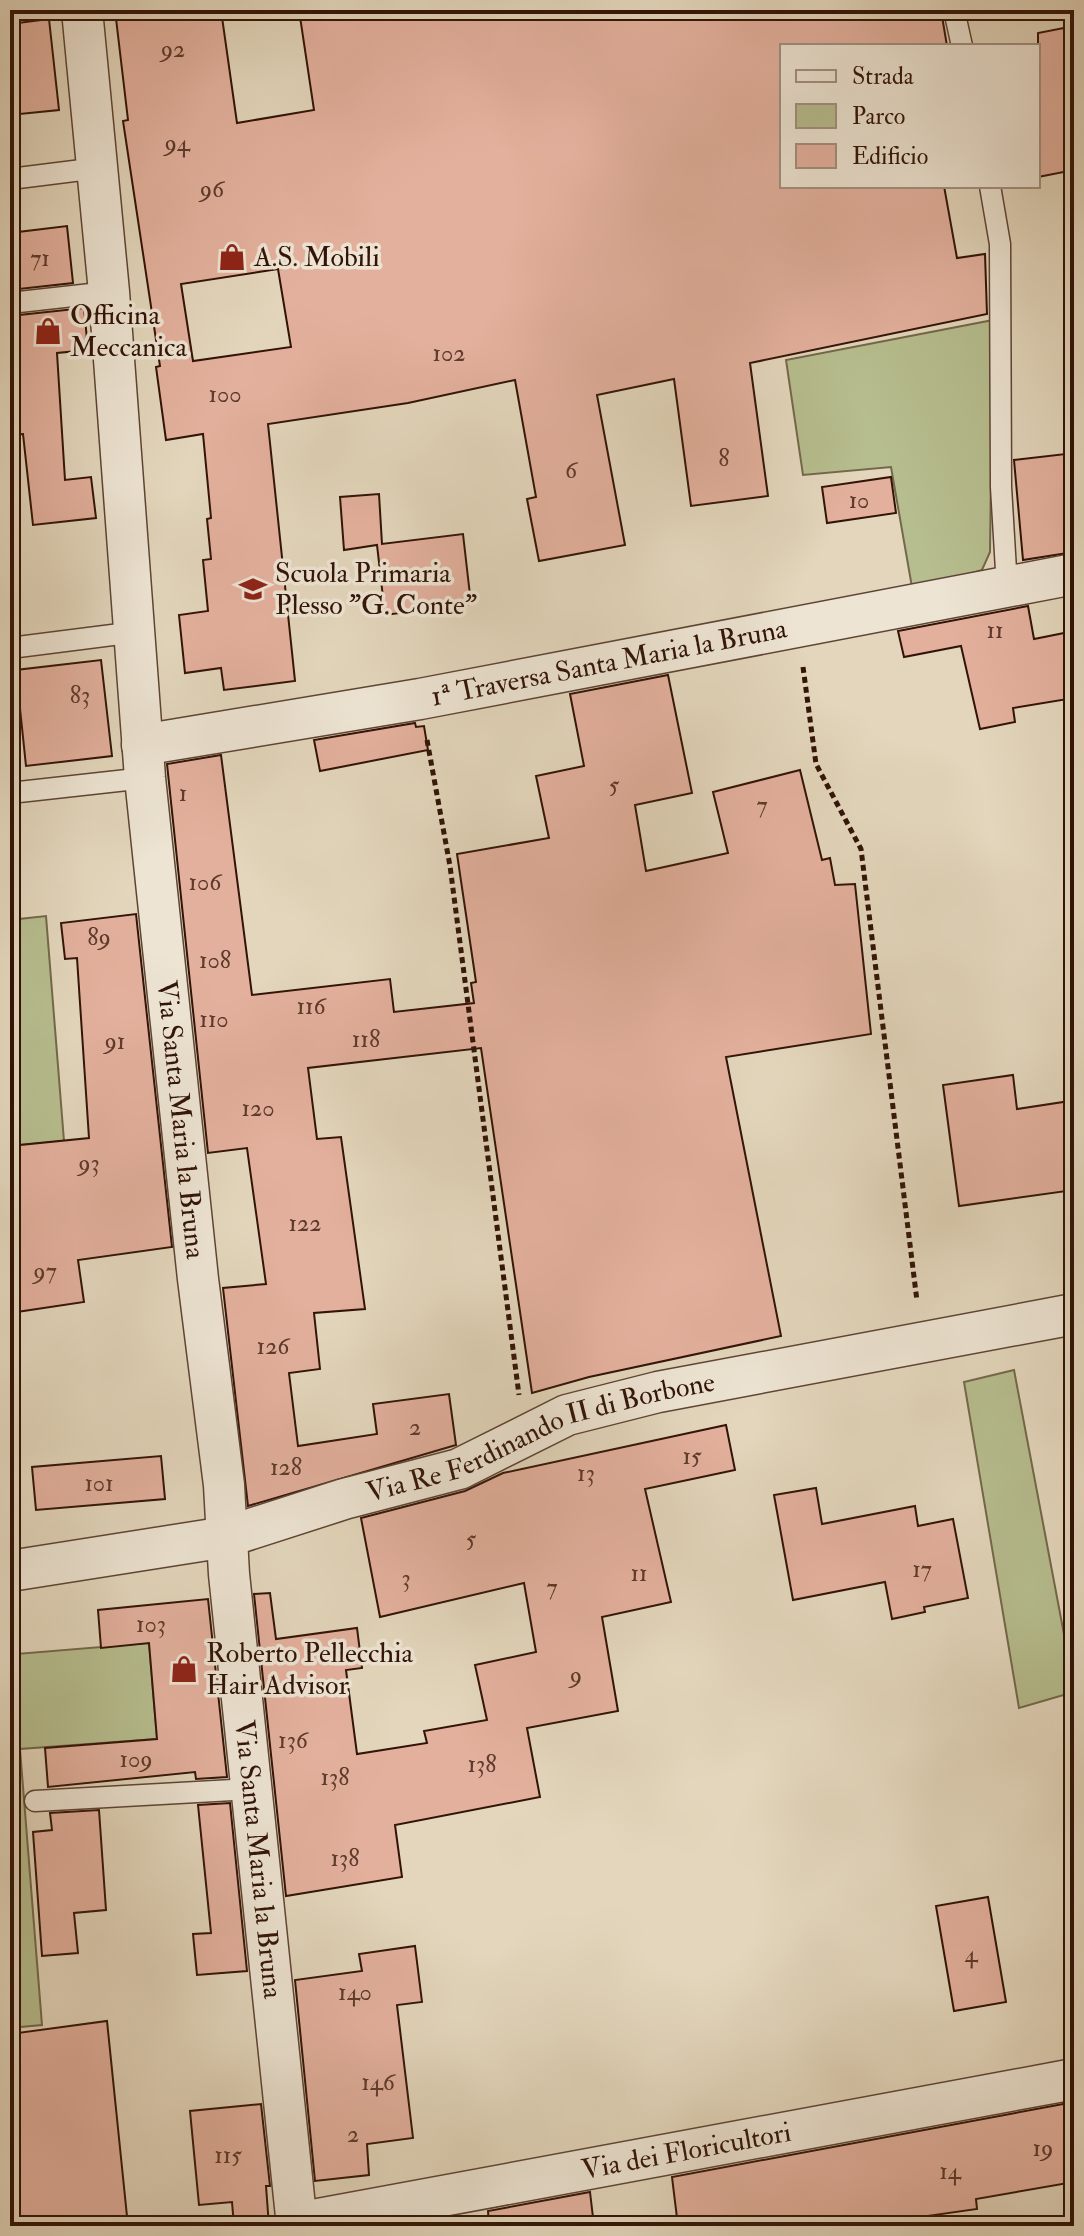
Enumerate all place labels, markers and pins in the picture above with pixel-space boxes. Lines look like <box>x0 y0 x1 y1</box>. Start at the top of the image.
place label: A.S. Mobili <box>253 240 380 275</box>
shop icon: A.S. Mobili <box>217 242 247 272</box>
place label: Officina Meccanica <box>70 298 187 365</box>
shop icon: Officina Meccanica <box>33 316 63 346</box>
place label: Scuola Primaria Plesso "G. Conte" <box>275 556 477 623</box>
school or university icon: Scuola Primaria Plesso "G. Conte" <box>238 574 268 604</box>
place label: Roberto Pellecchia Hair Advisor <box>206 1636 413 1703</box>
shop icon: Roberto Pellecchia Hair Advisor <box>169 1654 199 1684</box>

